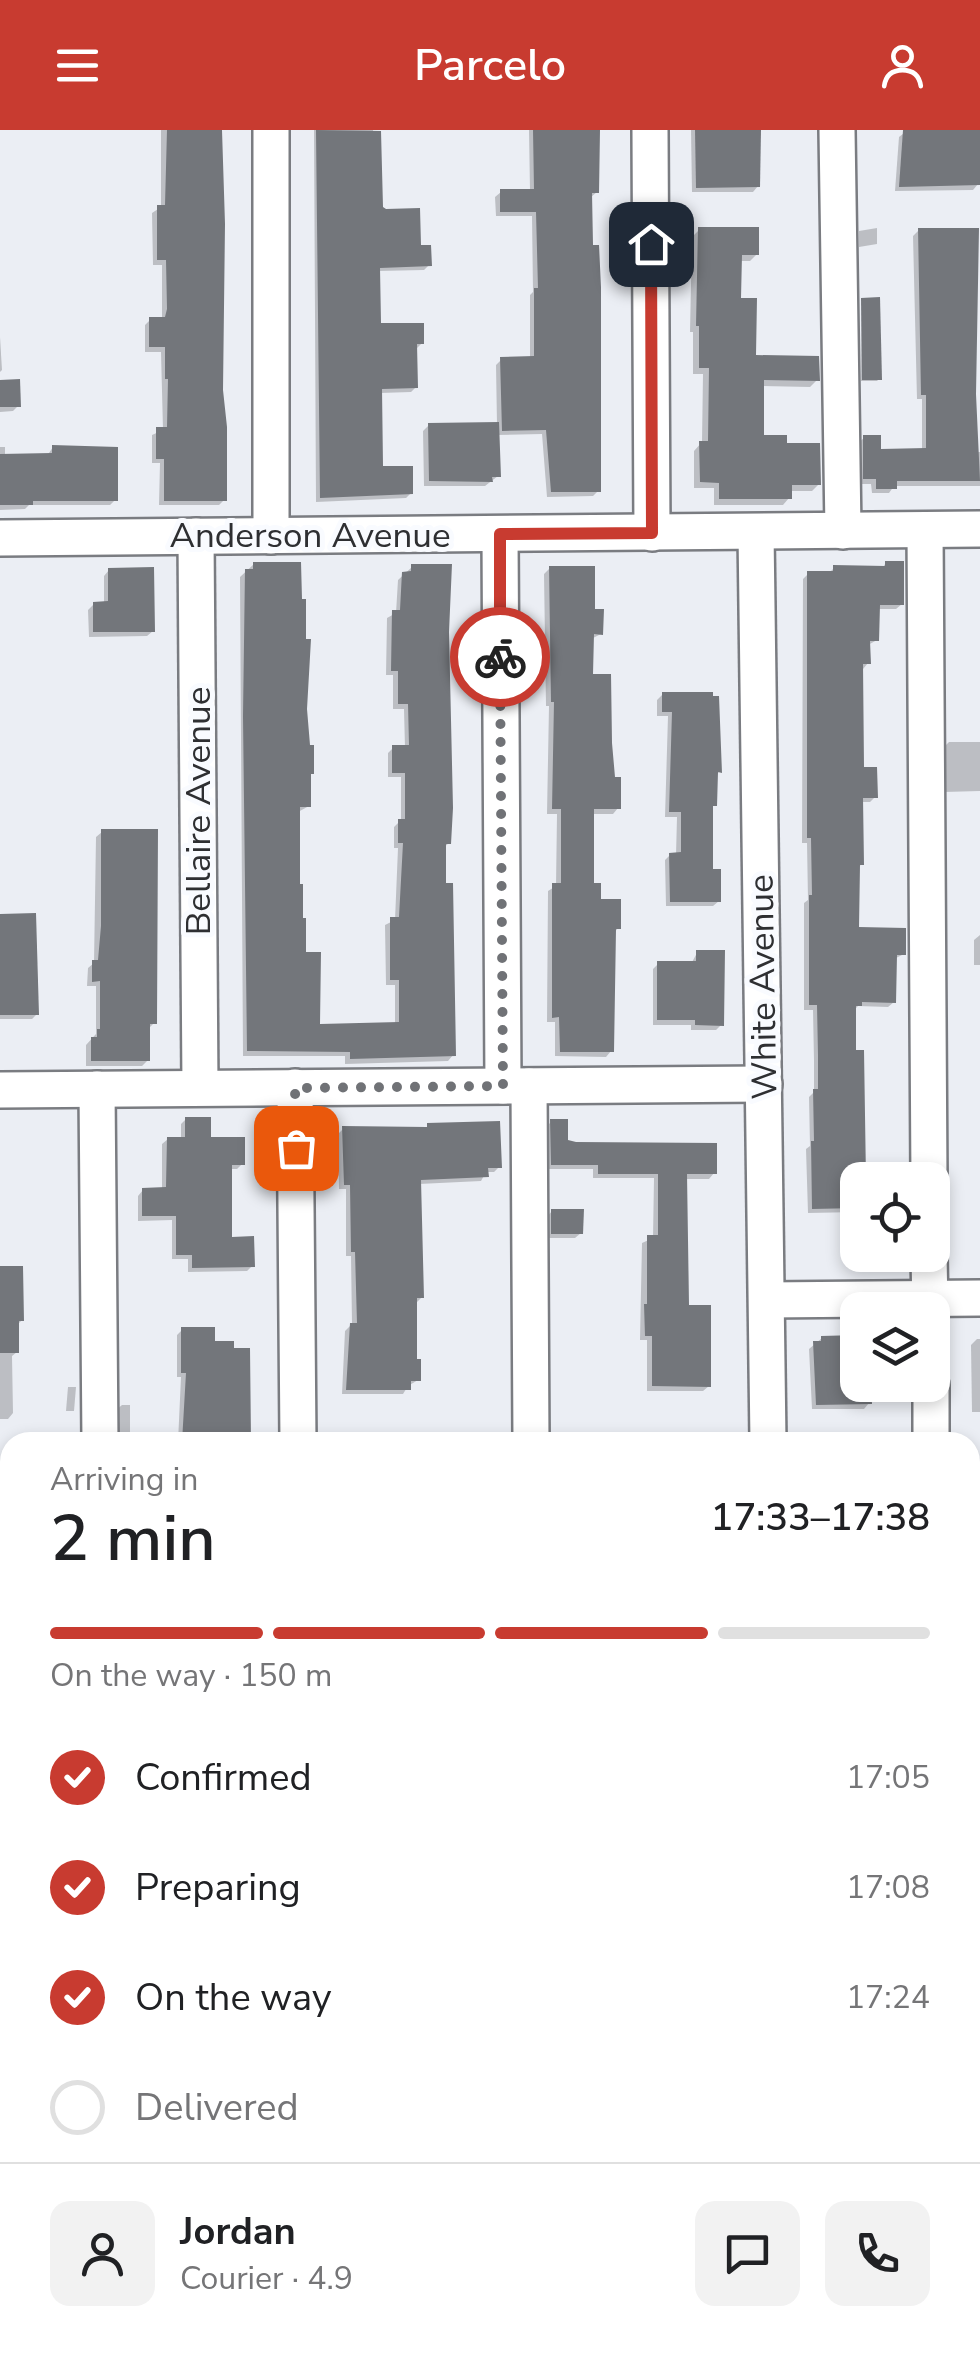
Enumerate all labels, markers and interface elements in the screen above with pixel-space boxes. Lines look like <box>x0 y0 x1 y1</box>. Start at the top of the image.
text: Parcelo <box>414 35 566 96</box>
icon: menu <box>50 38 105 93</box>
icon: person <box>875 38 930 93</box>
pin <box>609 202 694 287</box>
icon: home <box>624 217 679 272</box>
street label: Anderson Avenue <box>169 512 451 559</box>
courier <box>450 607 550 707</box>
icon: bike <box>473 630 528 685</box>
street label: Bellaire Avenue <box>175 687 222 935</box>
street label: White Avenue <box>738 874 788 1100</box>
pin <box>254 1106 339 1191</box>
icon: bag <box>269 1121 324 1176</box>
map controls <box>840 1162 950 1402</box>
button: locate <box>840 1162 950 1272</box>
button: layers <box>840 1292 950 1402</box>
text: Arriving in <box>50 1458 198 1501</box>
text: 17:33–17:38 <box>711 1492 930 1543</box>
text: 2 min <box>50 1494 216 1583</box>
text: On the way · 150 m <box>50 1654 332 1697</box>
icon: check <box>50 1750 105 1805</box>
text: Confirmed <box>135 1752 312 1803</box>
text: 17:05 <box>846 1756 930 1799</box>
icon: check <box>50 1860 105 1915</box>
text: Preparing <box>135 1862 301 1913</box>
text: 17:08 <box>846 1866 930 1909</box>
icon: check <box>50 1970 105 2025</box>
text: On the way <box>135 1972 331 2023</box>
text: 17:24 <box>846 1976 930 2019</box>
text: Delivered <box>135 2082 299 2133</box>
button: person <box>50 2201 155 2306</box>
button: chat <box>695 2201 800 2306</box>
button: phone <box>825 2201 930 2306</box>
text: Jordan <box>180 2206 296 2257</box>
text: Courier · 4.9 <box>180 2257 353 2300</box>

